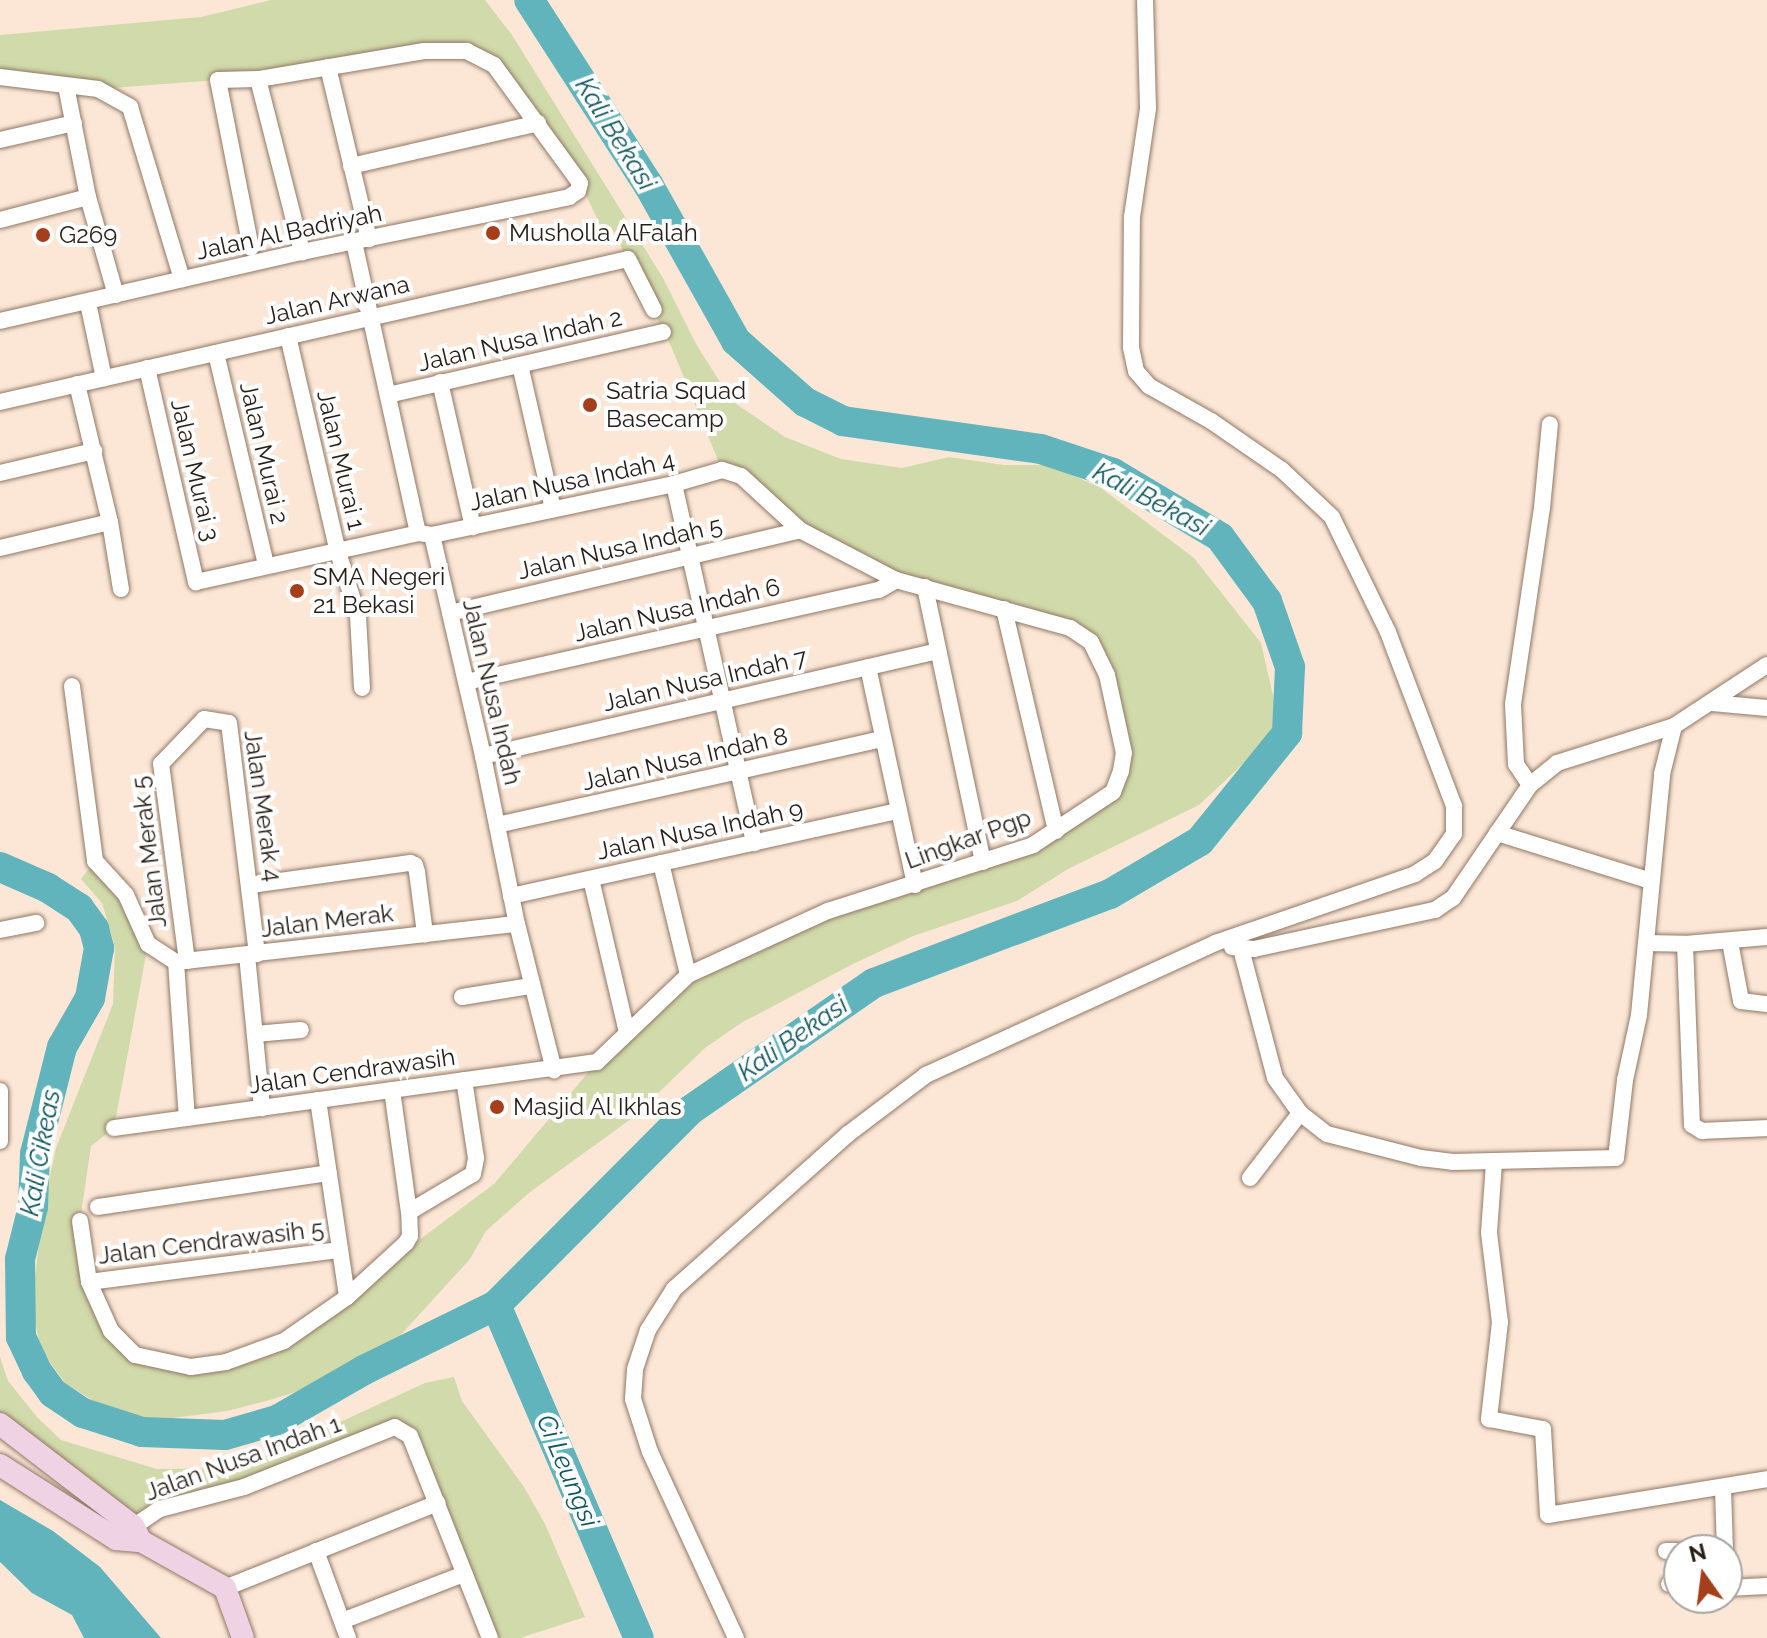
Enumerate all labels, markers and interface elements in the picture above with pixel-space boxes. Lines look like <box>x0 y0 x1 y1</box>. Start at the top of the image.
water label: Kali Bekasi <box>568 72 662 196</box>
street label: Jalan Al Badriyah <box>193 198 385 266</box>
place label: Musholla AlFalah <box>509 219 698 247</box>
place label: G269 <box>59 221 117 249</box>
marker: Musholla AlFalah <box>484 224 502 242</box>
marker: G269 <box>34 226 52 244</box>
street label: Jalan Arwana <box>262 269 412 331</box>
street label: Jalan Nusa Indah 2 <box>415 303 625 377</box>
place label: Satria Squad Basecamp <box>606 377 746 433</box>
street label: Jalan Murai 2 <box>234 379 294 527</box>
street label: Jalan Murai 1 <box>311 387 371 533</box>
street label: Jalan Murai 3 <box>165 396 225 544</box>
marker: Satria Squad Basecamp <box>581 396 599 414</box>
street label: Jalan Nusa Indah 4 <box>467 445 677 517</box>
water label: Kali Bekasi <box>1088 456 1214 544</box>
street label: Jalan Nusa Indah 5 <box>515 510 725 586</box>
place label: SMA Negeri 21 Bekasi <box>313 563 446 619</box>
street label: Jalan Nusa Indah 6 <box>571 572 783 648</box>
marker: SMA Negeri 21 Bekasi <box>288 582 306 600</box>
street label: Jalan Nusa Indah <box>457 596 527 788</box>
street label: Jalan Nusa Indah 7 <box>600 643 810 717</box>
street label: Jalan Nusa Indah 8 <box>579 721 791 797</box>
street label: Jalan Merak 4 <box>238 729 288 883</box>
street label: Jalan Merak 5 <box>125 775 173 929</box>
street label: Jalan Nusa Indah 9 <box>594 794 806 866</box>
street label: Lingkar Pgp <box>901 803 1035 875</box>
street label: Jalan Merak <box>259 899 395 943</box>
water label: Kali Bekasi <box>732 990 854 1088</box>
street label: Jalan Cendrawasih <box>247 1042 457 1100</box>
water label: Kali Cikeas <box>15 1087 67 1219</box>
place label: Masjid Al Ikhlas <box>513 1093 683 1121</box>
marker: Masjid Al Ikhlas <box>488 1098 506 1116</box>
street label: Jalan Cendrawasih 5 <box>97 1214 325 1270</box>
street label: Jalan Nusa Indah 1 <box>141 1409 345 1507</box>
water label: Ci Leungsi <box>529 1410 605 1532</box>
north arrow <box>1663 1534 1743 1614</box>
text: N <box>1686 1538 1709 1567</box>

